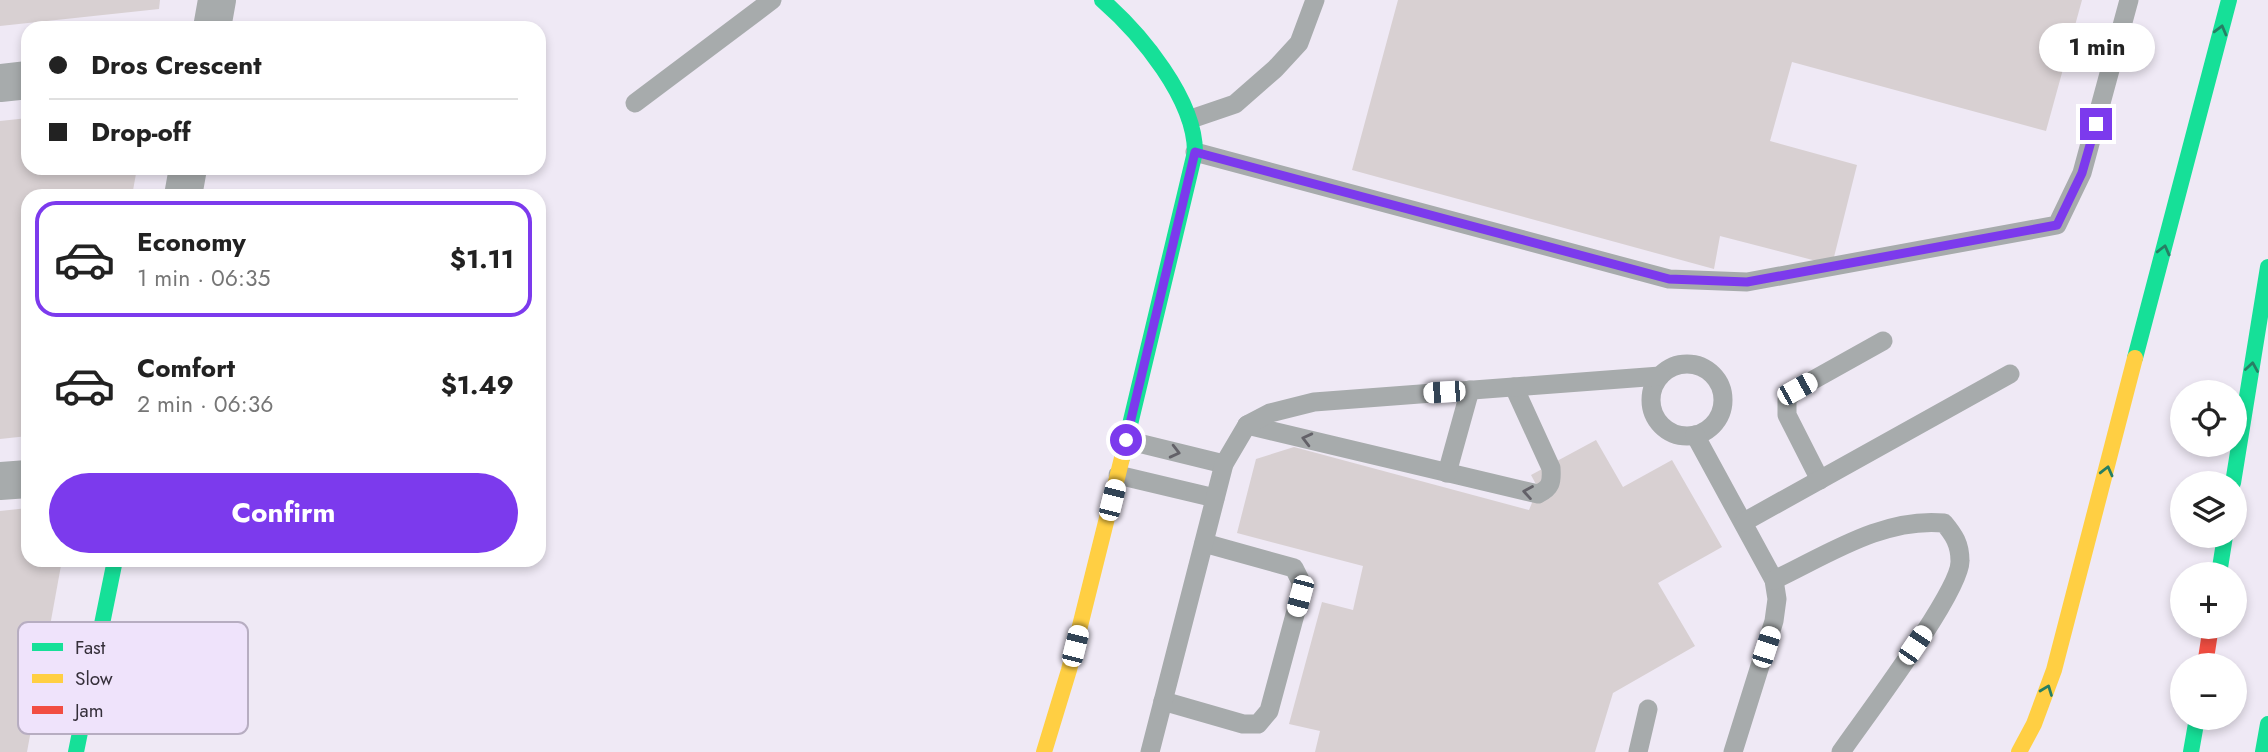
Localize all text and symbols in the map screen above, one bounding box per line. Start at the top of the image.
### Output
callout: 1 min [2038,23,2154,72]
one-way arrow [2213,24,2227,36]
text: 1 min [2068,30,2126,64]
text: Dros Crescent [91,46,262,84]
route end [2080,108,2112,140]
text: Drop-off [91,113,191,151]
text: Economy [137,223,246,261]
icon: car [53,228,116,291]
text: $1.11 [450,240,514,278]
one-way arrow [2156,244,2170,256]
text: 1 min · 06:35 [137,261,270,295]
text: Comfort [137,349,235,387]
icon: car [53,354,116,417]
one-way arrow [2244,361,2259,373]
text: $1.49 [441,366,514,404]
car [1774,370,1821,408]
car [1423,380,1466,404]
map controls [2170,380,2247,730]
button: locate [2170,380,2247,457]
text: 2 min · 06:36 [137,387,273,421]
route start [1110,424,1142,456]
one-way arrow [1301,433,1313,447]
one-way arrow [1169,444,1181,458]
one-way arrow [2099,465,2113,477]
button: layers [2170,471,2247,548]
button: Confirm [49,473,518,553]
car [1097,477,1128,523]
one-way arrow [1522,485,1534,500]
button: + [2170,562,2247,639]
car [1285,573,1316,619]
legend [18,622,248,734]
car [1895,622,1936,668]
car [1060,623,1091,669]
car [1750,624,1783,670]
text: Fast [75,634,106,661]
button: − [2170,653,2247,730]
text: Slow [75,665,113,692]
one-way arrow [2039,684,2053,696]
text: Jam [72,697,104,724]

